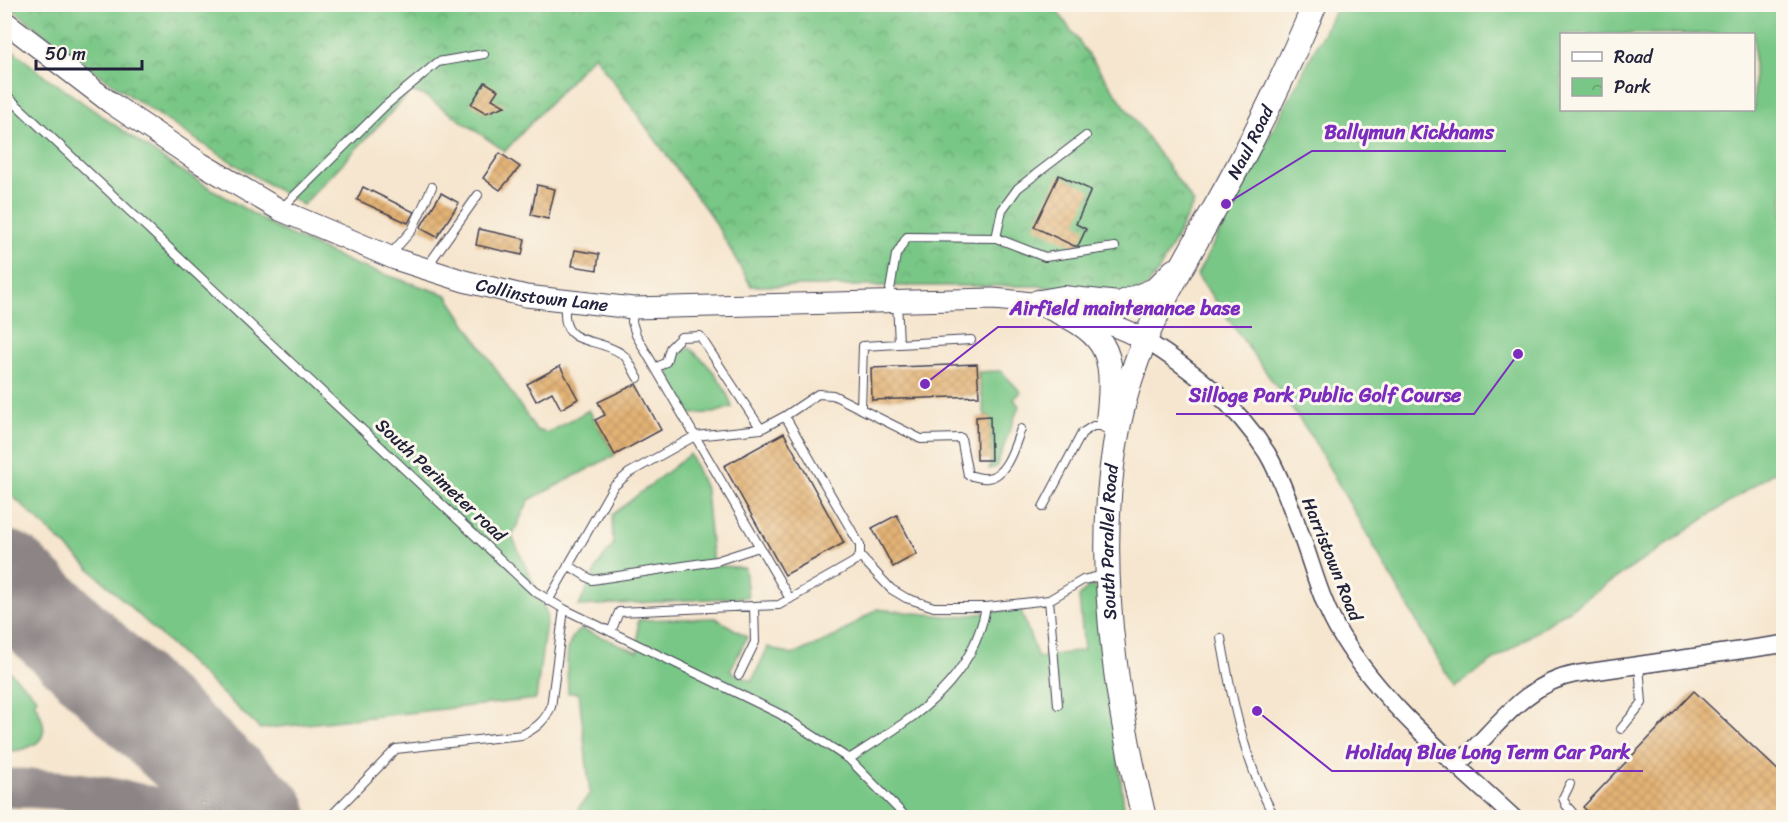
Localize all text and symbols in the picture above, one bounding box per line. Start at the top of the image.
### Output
scale bar [36,33,142,71]
legend [1560,33,1755,111]
text: 50 m [45,38,86,70]
text: Road [1614,41,1654,73]
text: Park [1614,71,1651,103]
street label: Naul Road [1218,99,1283,185]
callout: Ballymun Kickhams [1312,113,1506,151]
text: Ballymun Kickhams [1324,115,1495,150]
street label: Collinstown Lane [473,268,610,321]
callout: Airfield maintenance base [998,289,1252,327]
text: Airfield maintenance base [1009,291,1241,326]
callout: Silloge Park Public Golf Course [1176,376,1474,414]
text: Silloge Park Public Golf Course [1188,378,1462,413]
street label: South Perimeter road [368,410,515,551]
street label: South Parallel Road [1091,461,1128,621]
street label: Harristown Road [1293,492,1372,627]
callout: Holiday Blue Long Term Car Park [1332,733,1643,771]
text: Holiday Blue Long Term Car Park [1345,735,1631,770]

